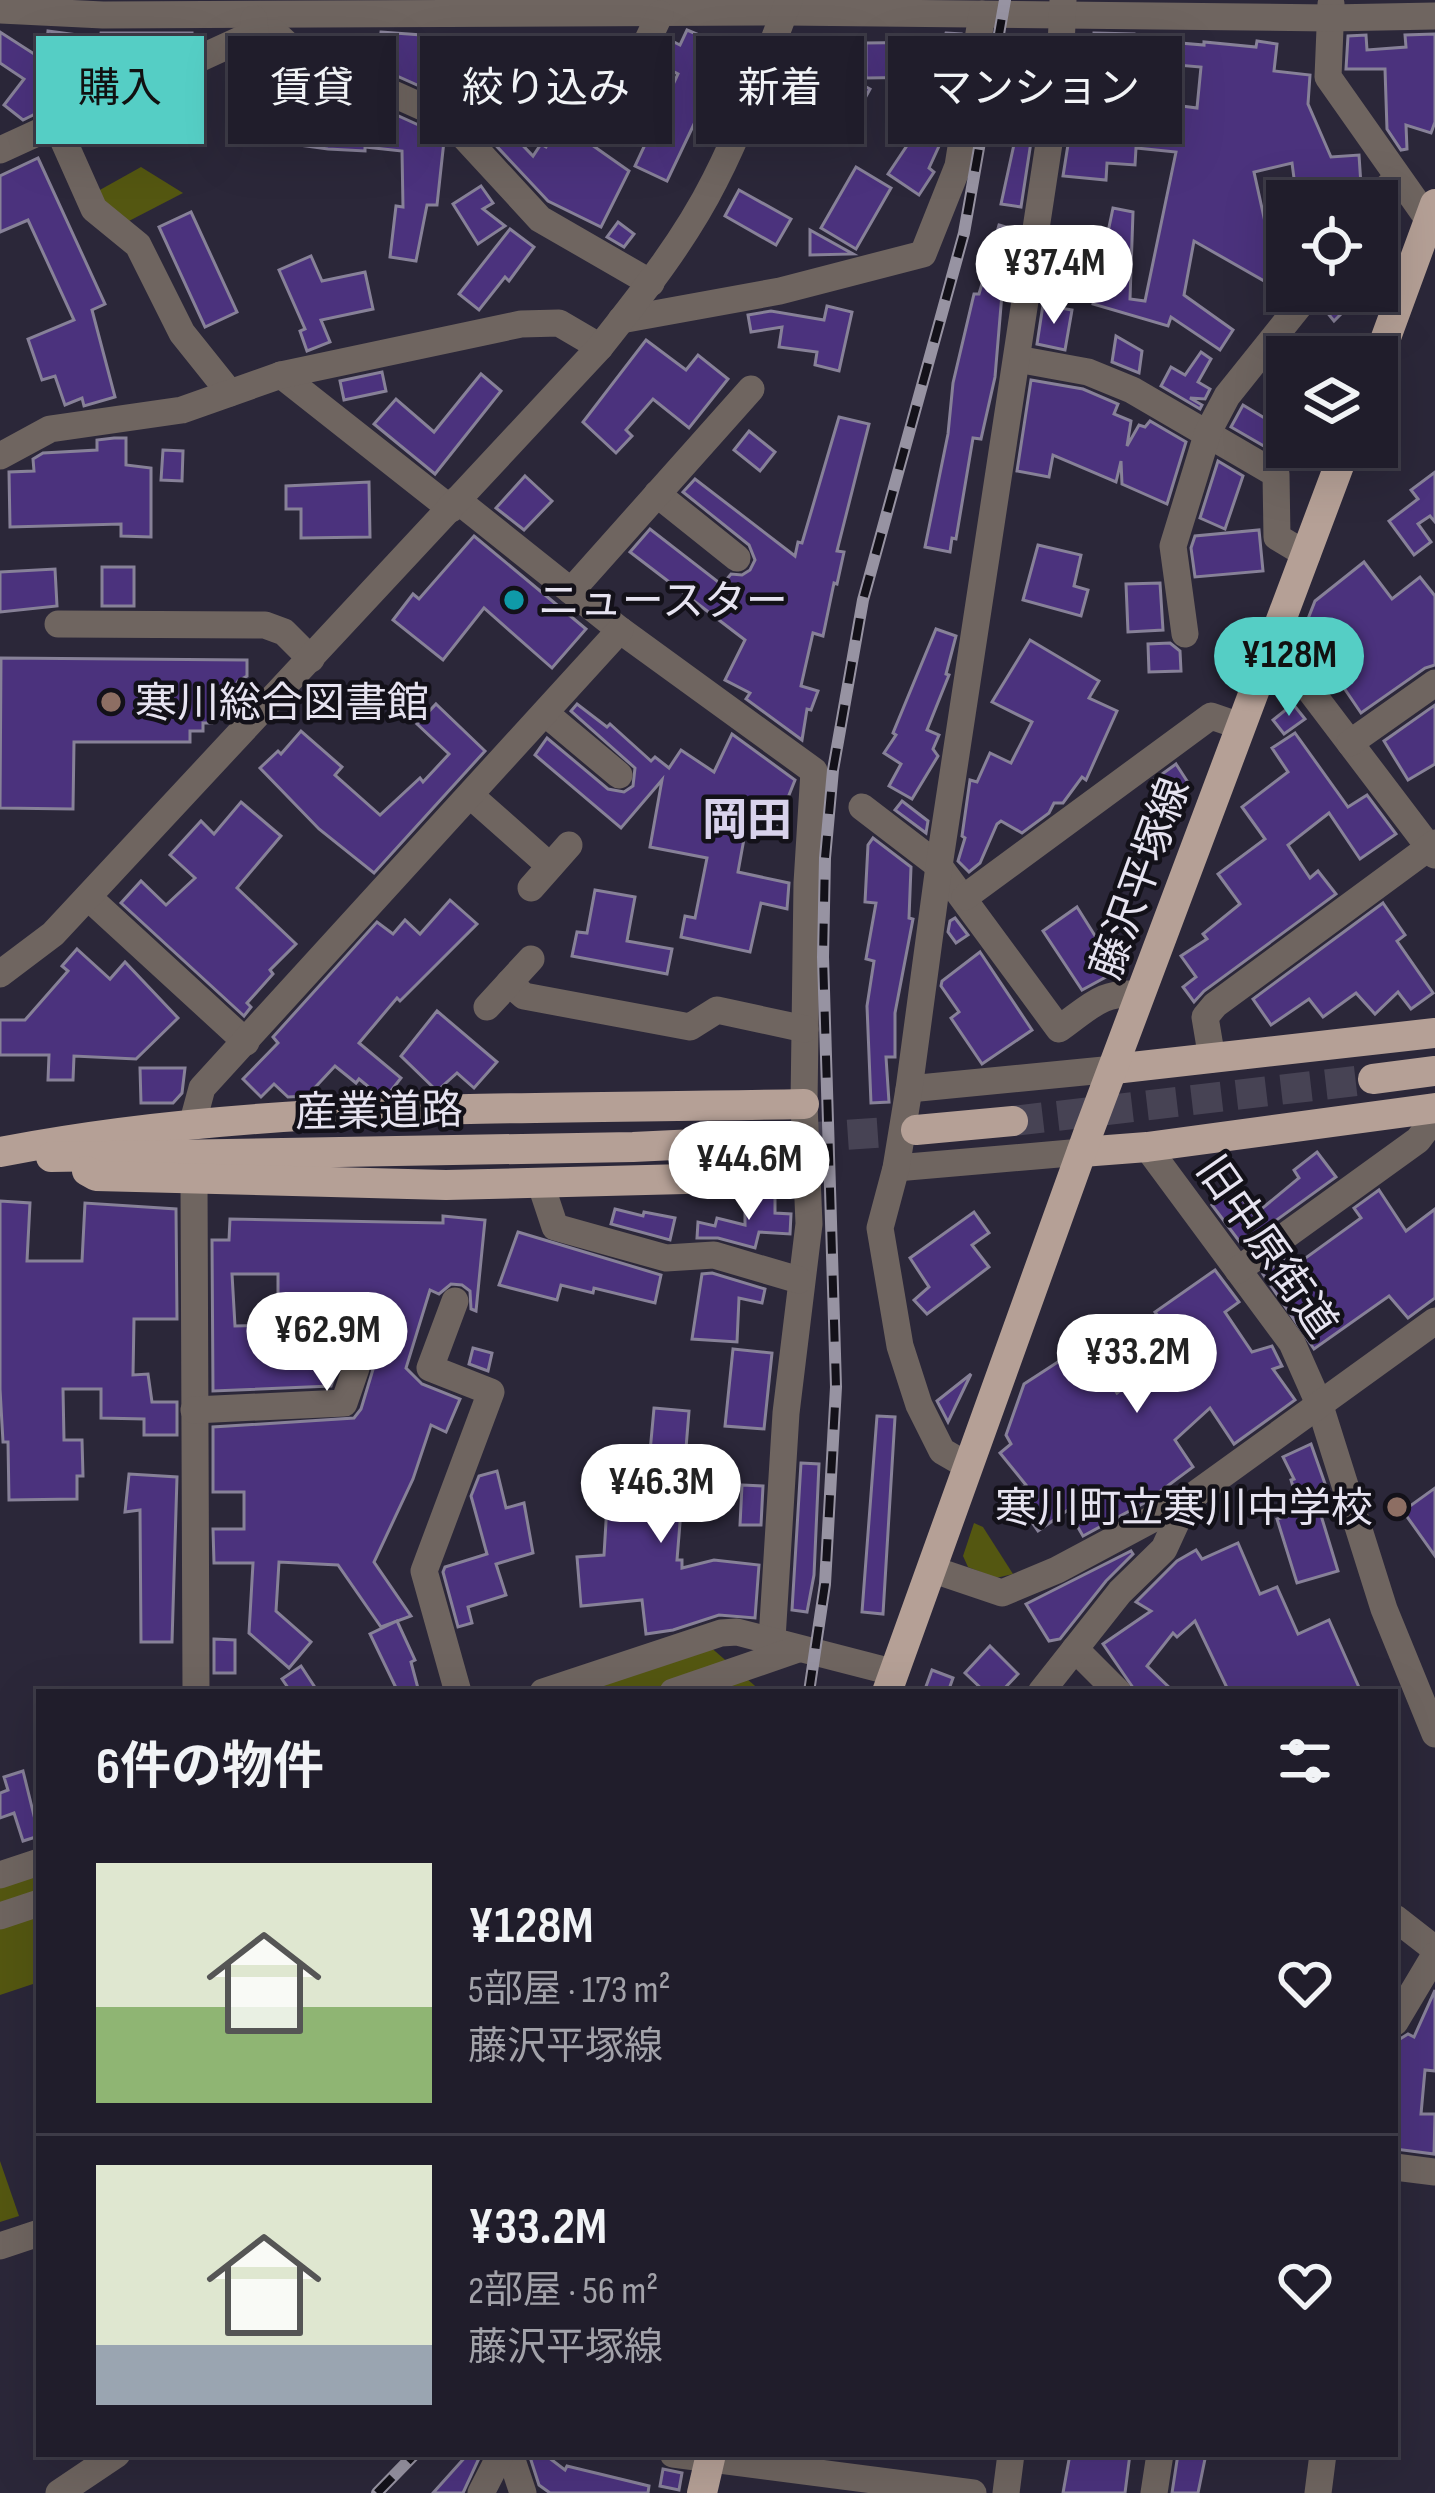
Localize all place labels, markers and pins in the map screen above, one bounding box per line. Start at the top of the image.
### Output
pin: ¥37.4M [956,225,1152,327]
place label: ニュースター [538,577,788,628]
marker: ニュースター [501,587,527,613]
pin: ¥128M [1205,617,1373,719]
place label: 寒川総合図書館 [135,679,429,730]
marker: 寒川総合図書館 [98,689,124,715]
pin: ¥44.6M [651,1121,847,1223]
pin: ¥62.9M [229,1292,425,1394]
pin: ¥33.2M [1039,1314,1235,1416]
pin: ¥46.3M [563,1444,759,1546]
place label: 寒川町立寒川中学校 [995,1484,1373,1535]
marker: 寒川町立寒川中学校 [1384,1494,1410,1520]

